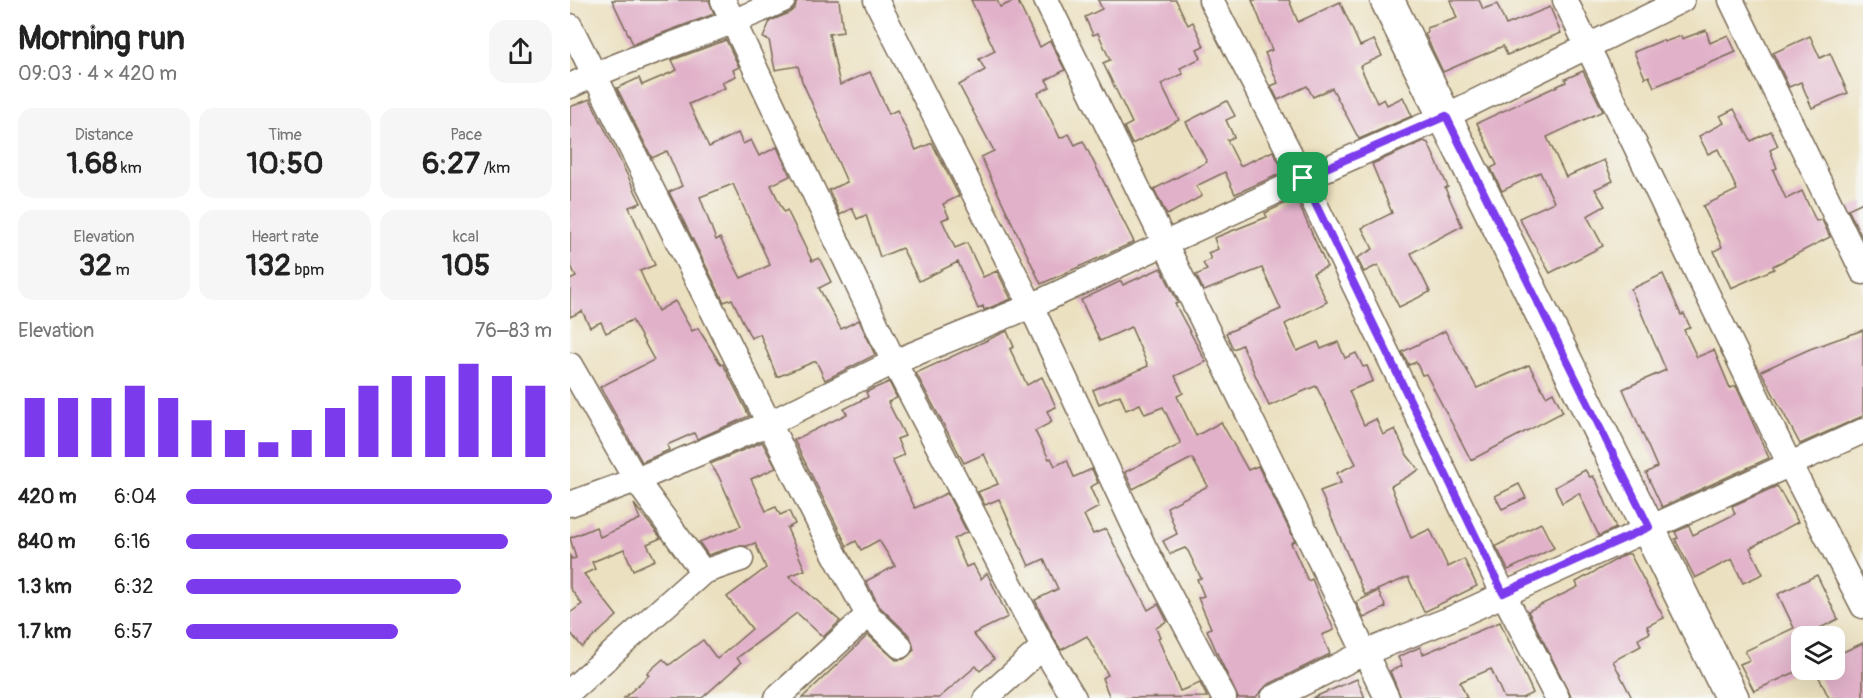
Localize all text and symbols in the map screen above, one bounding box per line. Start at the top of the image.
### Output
text: Morning run [18,18,185,59]
button: share [489,20,552,83]
text: 09:03 · 4 × 420 m [18,61,177,86]
text: Distance [75,125,133,145]
text: Time [268,125,302,145]
text: Pace [450,125,482,145]
text: 1.68 [66,145,117,182]
text: 10:50 [247,145,323,182]
text: 6:27 [422,145,480,182]
pin [1277,152,1328,203]
text: km [117,158,142,178]
text: /km [480,158,510,178]
icon: arrive [1286,161,1319,194]
text: Elevation [74,227,134,247]
text: Heart rate [251,227,319,247]
text: kcal [453,227,479,247]
text: 32 [78,247,112,284]
text: 132 [246,247,291,284]
text: 105 [442,247,490,284]
text: m [112,260,130,280]
text: bpm [291,260,324,280]
text: Elevation [18,318,94,343]
text: 76–83 m [475,318,552,343]
text: 420 m [18,484,77,509]
text: 6:04 [114,484,156,509]
text: 840 m [18,529,75,554]
text: 6:16 [114,529,150,554]
text: 1.3 km [18,574,72,599]
text: 6:32 [114,574,153,599]
text: 1.7 km [18,619,71,644]
text: 6:57 [114,619,152,644]
map controls [1791,626,1845,680]
button: layers [1791,626,1845,680]

